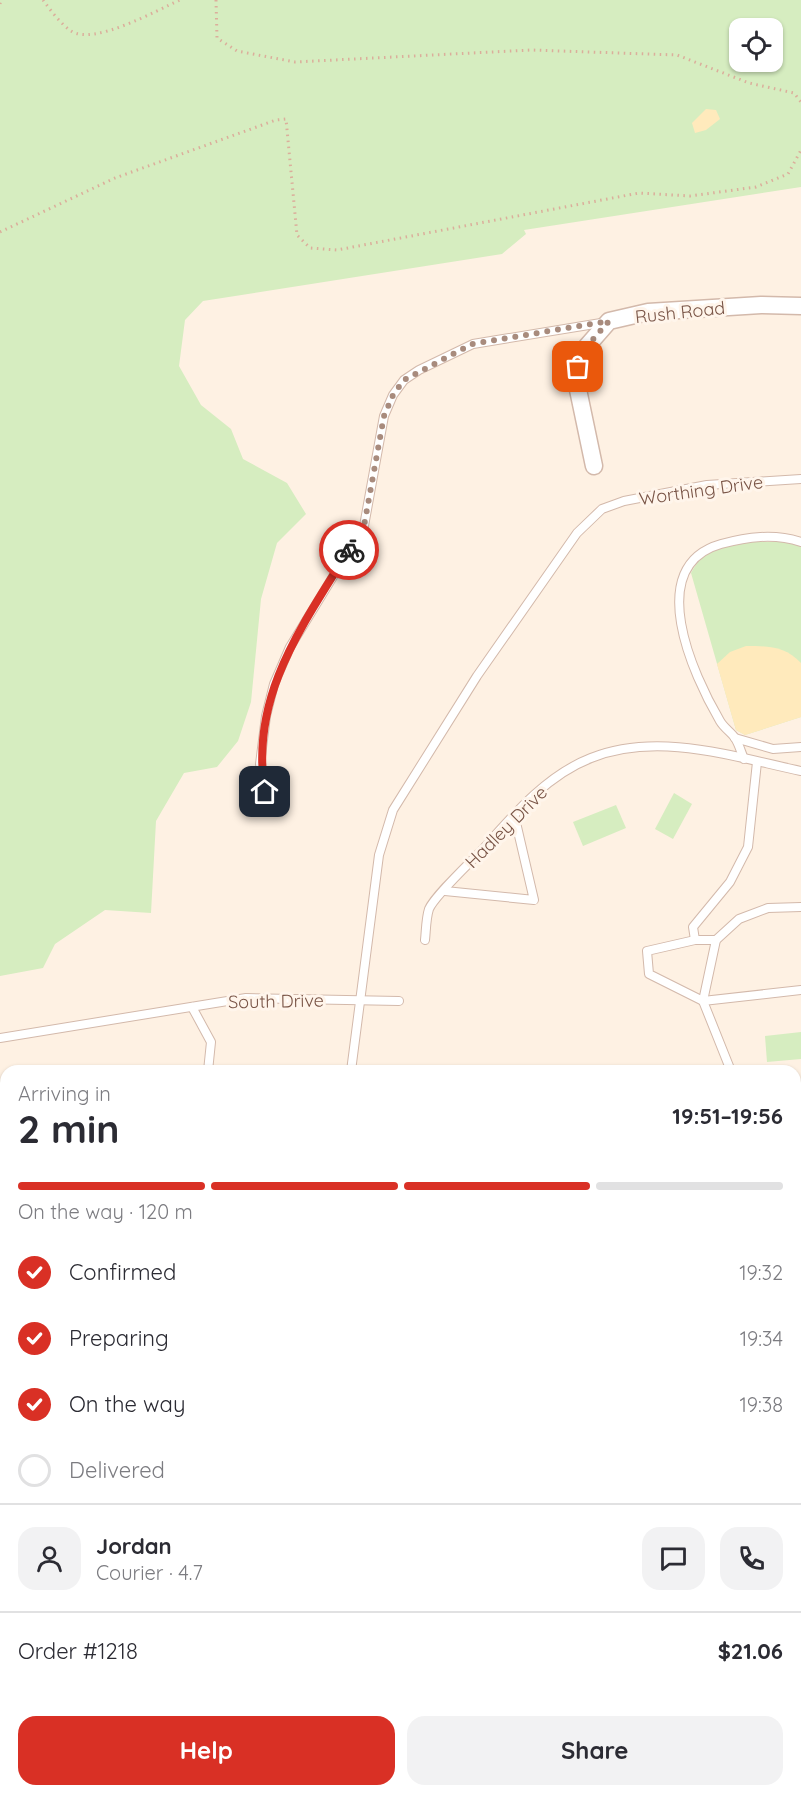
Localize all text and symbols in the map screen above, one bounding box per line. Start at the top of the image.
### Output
map controls [729,18,783,72]
button: locate [729,18,783,72]
street label: Rush Road [634,296,726,328]
pin [552,341,603,392]
icon: bag [561,350,594,383]
street label: Worthing Drive [638,470,764,510]
courier [319,520,379,580]
icon: bike [333,534,366,567]
pin [239,766,290,817]
icon: home [248,775,281,808]
street label: Hadley Drive [460,781,552,873]
street label: South Drive [228,989,324,1013]
text: Arriving in [18,1081,111,1106]
text: 19:51–19:56 [672,1102,783,1130]
text: 2 min [18,1104,120,1153]
text: On the way · 120 m [18,1199,193,1224]
icon: check [18,1256,51,1289]
text: Confirmed [69,1258,176,1286]
text: 19:32 [739,1260,783,1285]
icon: check [18,1322,51,1355]
text: Preparing [69,1324,169,1352]
text: 19:34 [740,1326,783,1351]
icon: check [18,1388,51,1421]
text: On the way [69,1390,185,1418]
text: 19:38 [739,1392,783,1417]
text: Delivered [69,1456,165,1484]
button: person [18,1527,81,1590]
button: chat [642,1527,705,1590]
button: phone [720,1527,783,1590]
text: Jordan [96,1532,172,1560]
text: Courier · 4.7 [96,1560,203,1585]
text: Order #1218 [18,1637,138,1665]
text: $21.06 [718,1637,783,1665]
button: Help [18,1716,395,1785]
button: Share [407,1716,783,1785]

